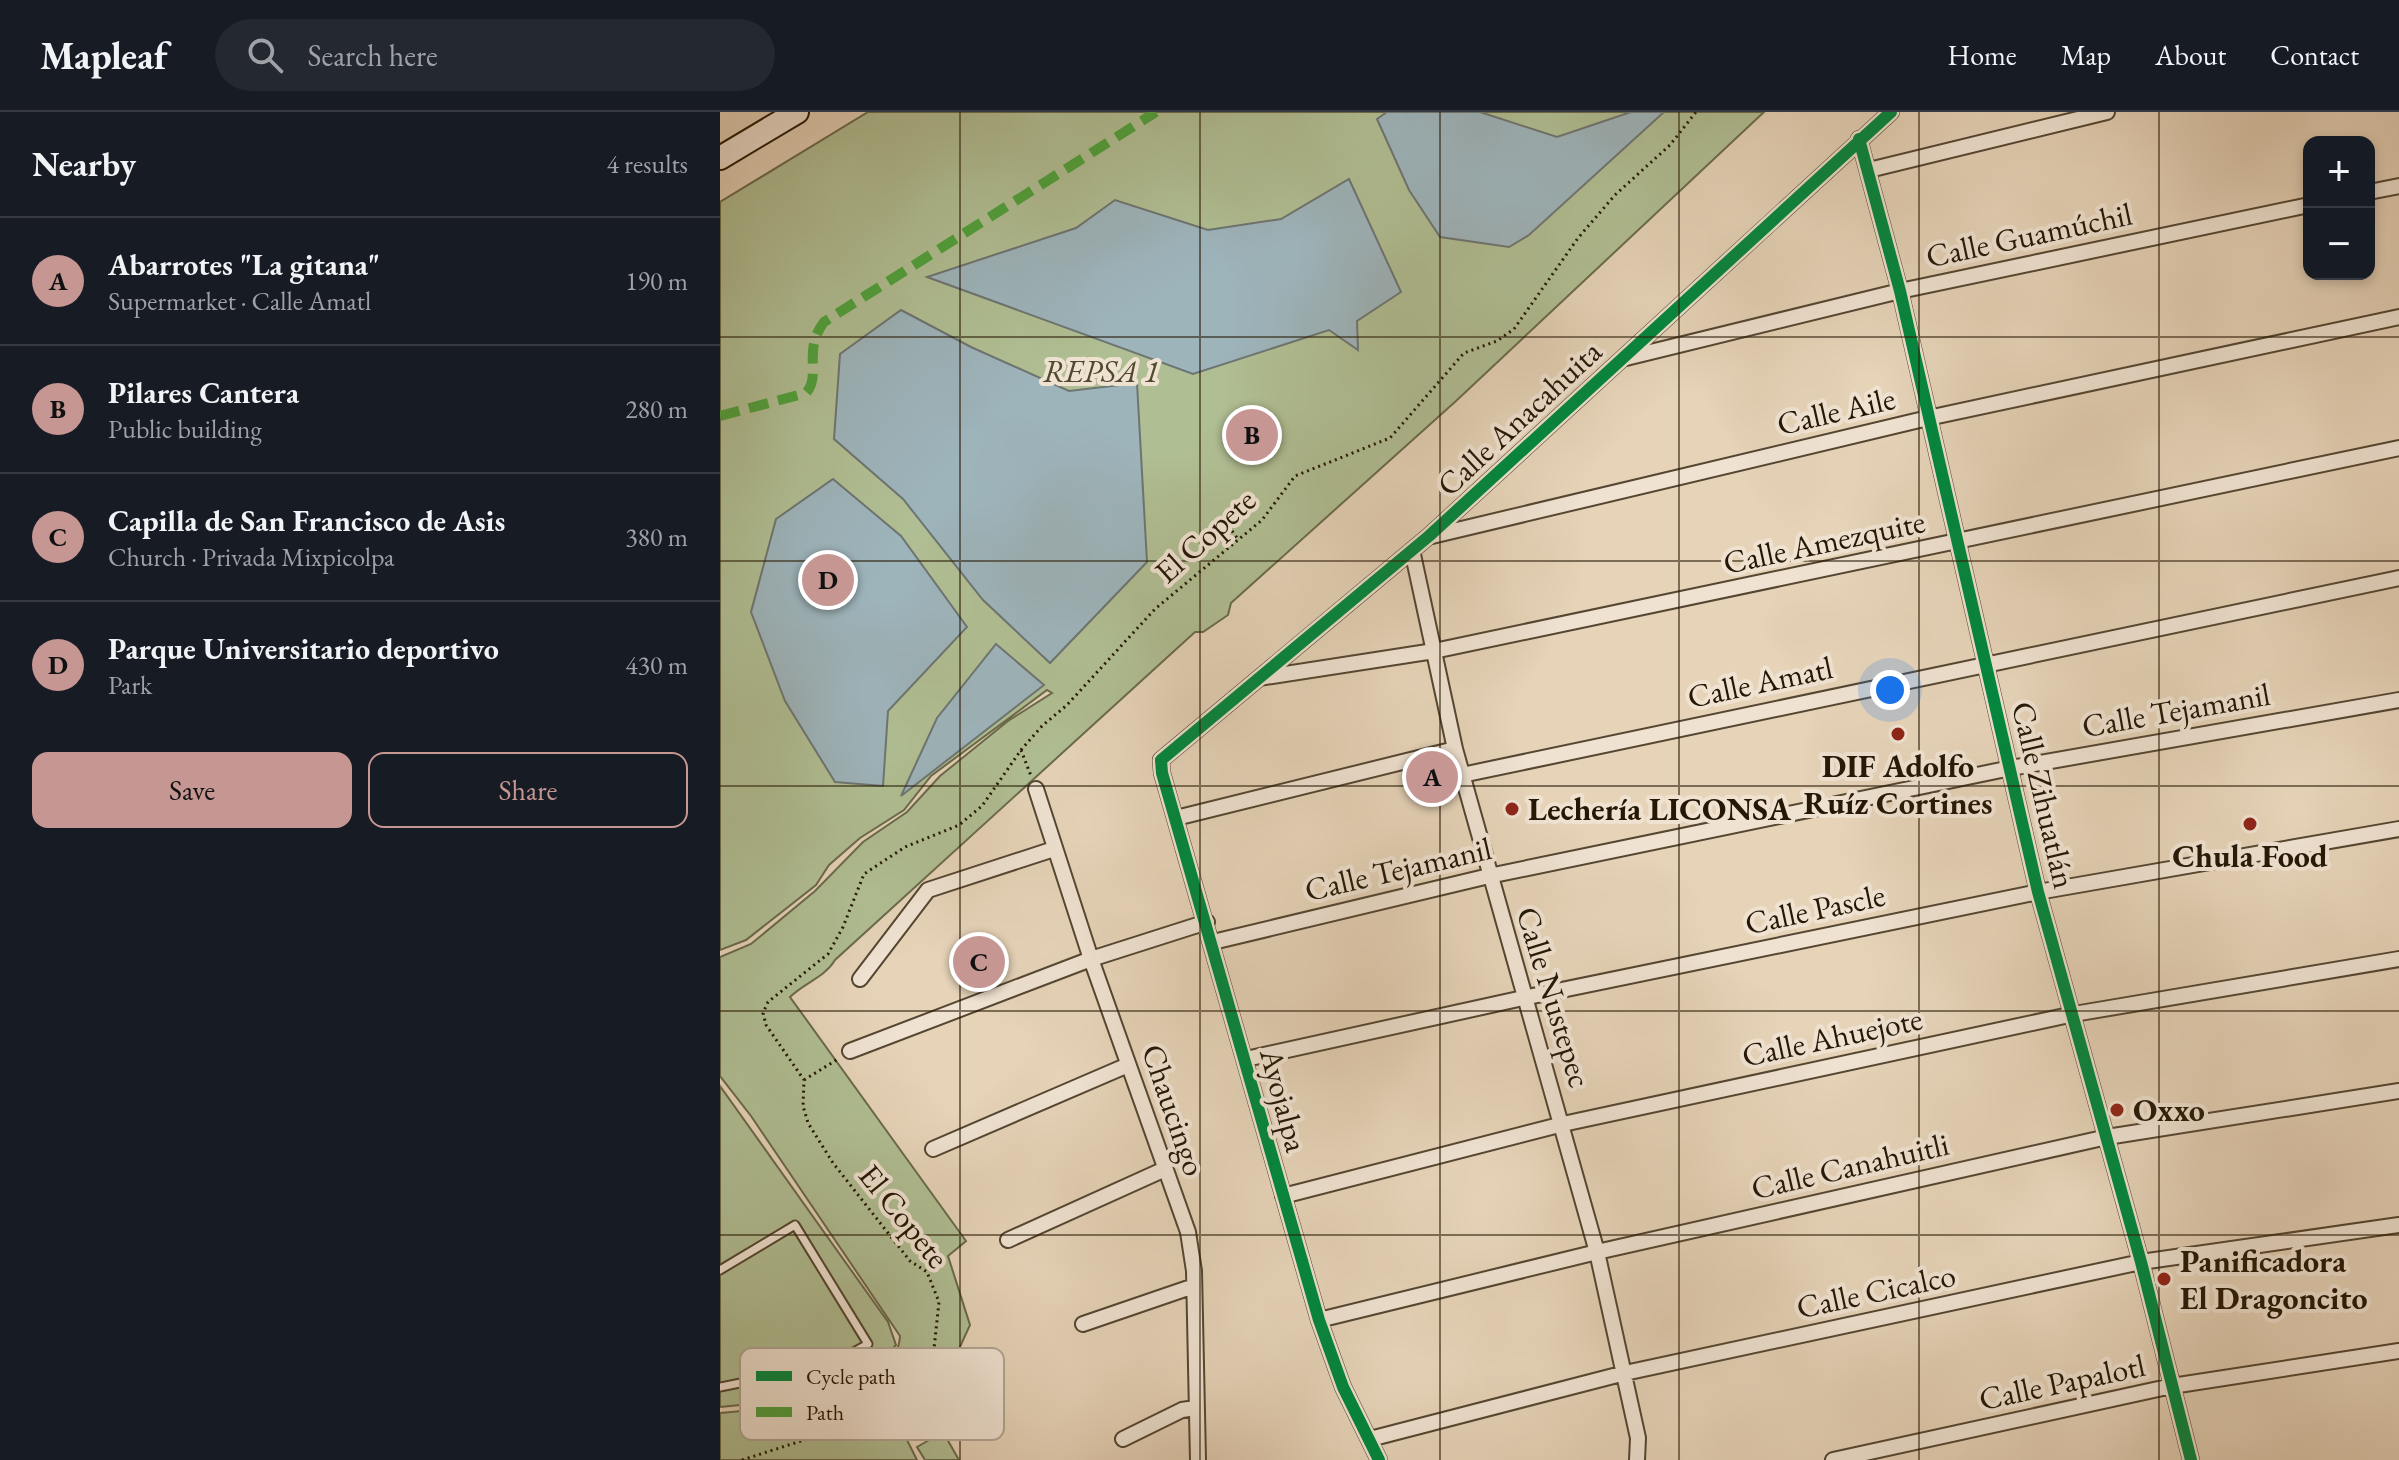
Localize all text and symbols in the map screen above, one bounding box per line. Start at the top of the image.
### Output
search box [215,19,775,91]
text: Mapleaf [40,31,167,80]
icon: search [243,33,287,77]
text: Search here [307,36,438,75]
text: Home [1947,37,2017,73]
text: Map [2061,37,2111,73]
text: About [2155,37,2226,73]
text: Contact [2270,37,2359,73]
map controls [2303,136,2375,280]
button: + [2303,136,2375,208]
text: Nearby [32,142,136,186]
text: 4 results [607,147,688,181]
street label: Calle Guamúchil [1922,193,2136,277]
button: − [2303,208,2375,280]
text: Abarrotes "La gitana" [108,245,380,284]
text: A [49,264,67,298]
text: 190 m [625,264,688,298]
text: Supermarket · Calle Amatl [108,284,371,318]
street label: Calle Anacahuita [1428,331,1611,505]
park label: REPSA 1 [1043,350,1159,392]
text: Pilares Cantera [108,373,299,412]
street label: Calle Aile [1773,377,1899,445]
text: B [50,392,66,426]
text: 280 m [625,392,688,426]
pin: B [1226,405,1278,465]
text: Public building [108,412,262,446]
street label: El Copete [1146,479,1264,593]
street label: Calle Amezquite [1719,500,1929,584]
text: Capilla de San Francisco de Asis [108,501,505,540]
text: C [49,520,67,554]
text: 380 m [625,520,688,554]
text: Church · Privada Mixpicolpa [108,540,394,574]
pin: D [802,550,854,610]
text: Parque Universitario deportivo [108,629,499,668]
street label: Calle Amatl [1684,646,1837,718]
text: D [48,648,68,682]
text: 430 m [625,648,688,682]
text: Park [108,668,152,702]
your location [1870,670,1910,710]
street label: Calle Tejamanil [2079,673,2274,747]
street label: Calle Zihuatlán [2002,698,2086,893]
marker: DIF Adolfo Ruíz Cortines [1889,725,1907,743]
place label: DIF Adolfo Ruíz Cortines [1804,745,1992,824]
pin: A [1406,747,1458,807]
button: Save [32,752,352,828]
button: Share [368,752,688,828]
place label: Lechería LICONSA [1528,788,1792,830]
marker: Lechería LICONSA [1503,800,1521,818]
marker: Chula Food [2241,815,2259,833]
street label: Calle Tejamanil [1301,827,1496,911]
place label: Chula Food [2172,835,2328,877]
street label: Calle Pascle [1741,874,1889,944]
street label: Calle Nustepec [1507,902,1601,1092]
pin: C [953,932,1005,992]
street label: Calle Ahuejote [1738,997,1926,1077]
street label: Chaucingo [1132,1039,1216,1181]
street label: Ayojalpa [1250,1043,1318,1157]
place label: Oxxo [2133,1089,2205,1131]
marker: Oxxo [2108,1101,2126,1119]
street label: Calle Canahuitli [1747,1123,1953,1209]
street label: El Copete [849,1155,959,1277]
place label: Panificadora El Dragoncito [2180,1240,2368,1319]
street label: Calle Cicalco [1793,1254,1959,1328]
marker: Panificadora El Dragoncito [2155,1270,2173,1288]
street label: Calle Papalotl [1975,1344,2149,1420]
legend [740,1348,1004,1440]
text: Cycle path [806,1362,896,1391]
text: Path [806,1398,844,1427]

